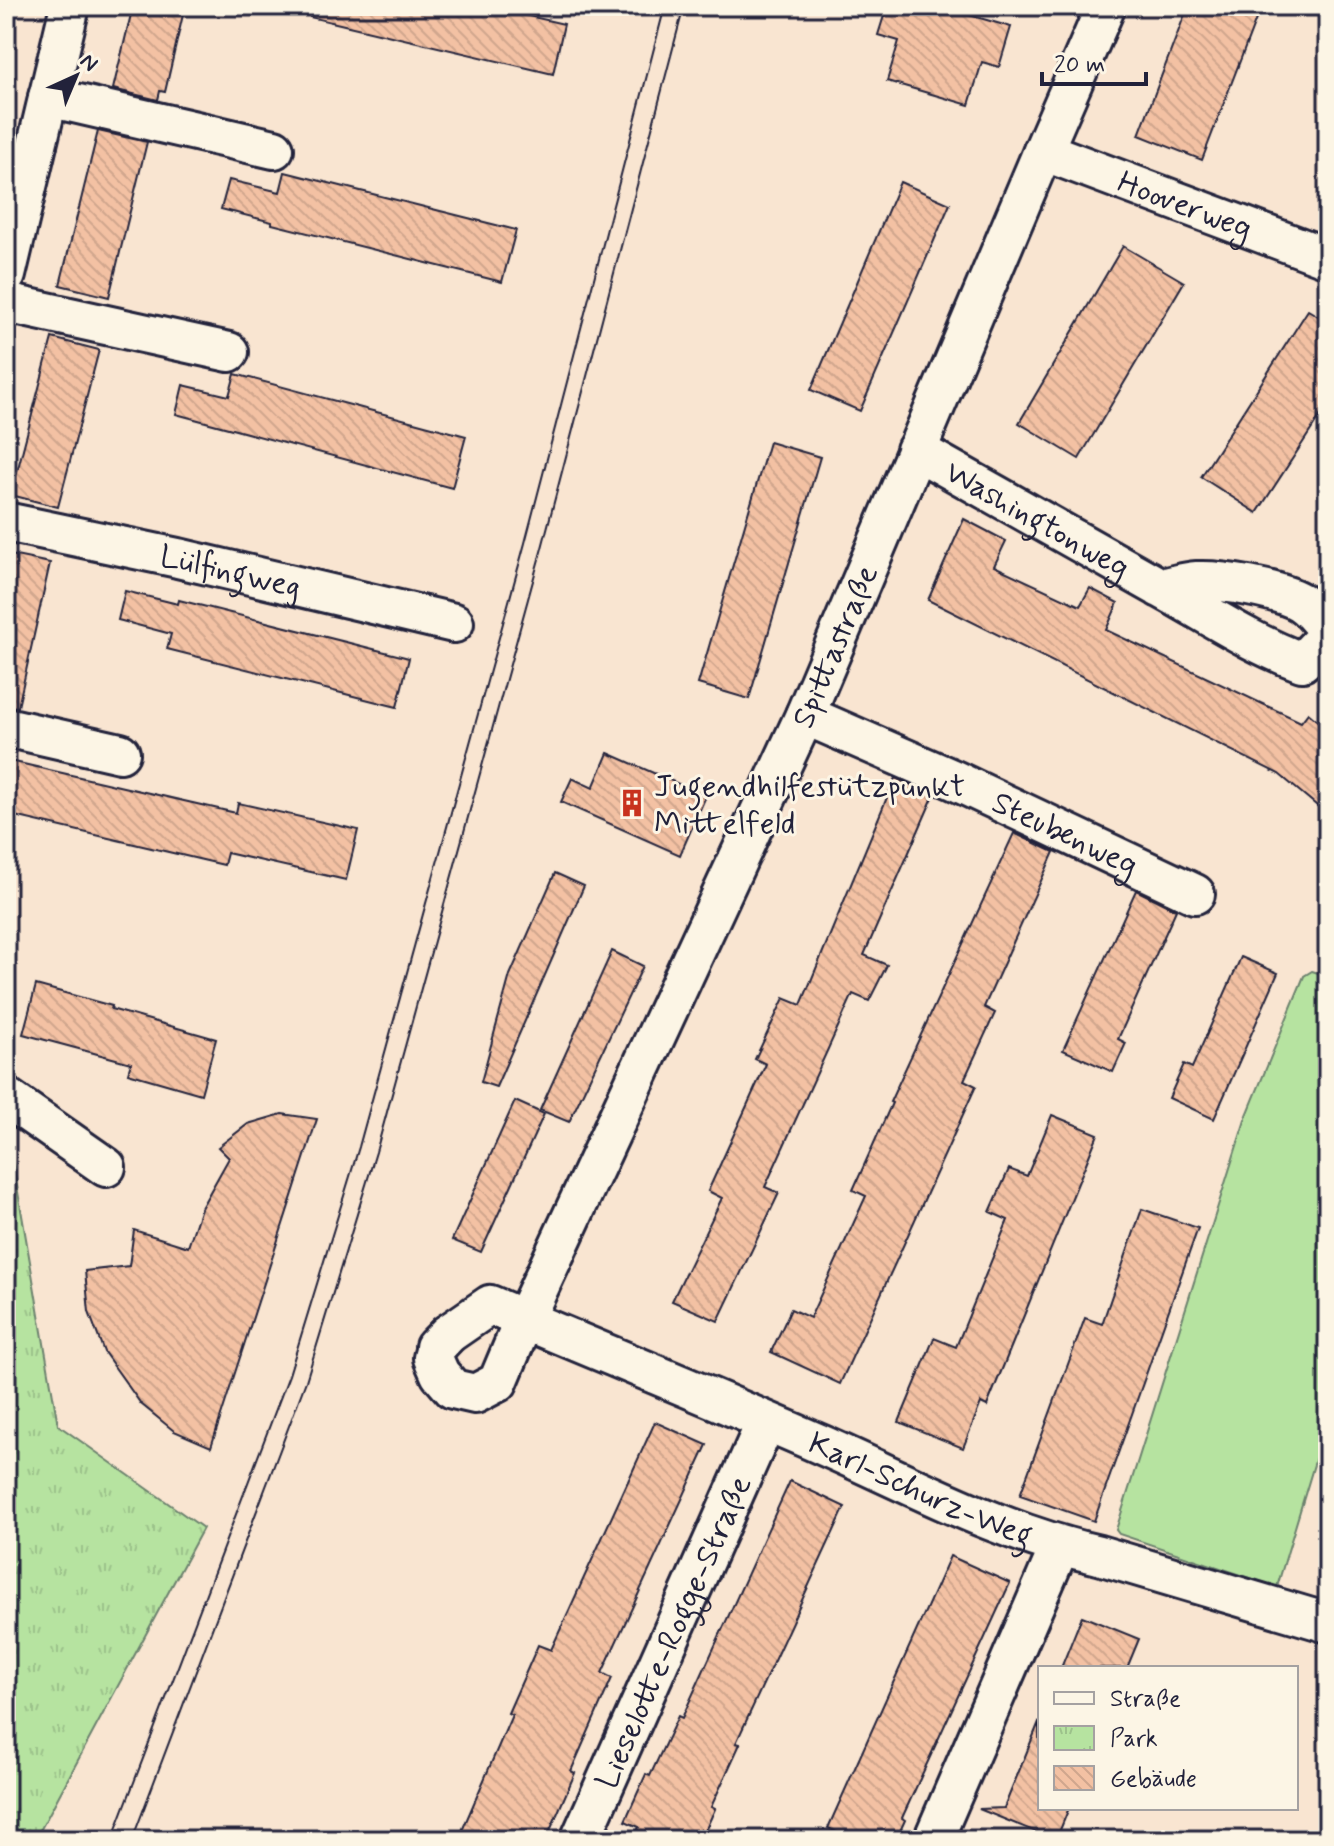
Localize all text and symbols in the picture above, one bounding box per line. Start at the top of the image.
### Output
north arrow [36,36,116,116]
scale bar [1042,36,1146,86]
text: N [74,48,104,78]
text: 20 m [1054,50,1105,81]
street label: Hooverweg [1111,162,1258,253]
street label: Washingtonweg [937,452,1137,591]
street label: Lülfingweg [156,536,305,609]
street label: Spittastraße [783,559,889,735]
place label: Jugendhilfestützpunkt Mittelfeld [654,766,965,845]
street label: Steubenweg [985,782,1145,889]
building icon: Jugendhilfestützpunkt Mittelfeld [617,788,647,818]
street label: Karl-Schurz-Weg [802,1423,1038,1560]
street label: Lieselotte-Rogge-Straße [587,1469,762,1796]
legend [1038,1666,1298,1810]
text: Straße [1110,1684,1181,1715]
text: Park [1110,1724,1158,1755]
text: Gebäude [1110,1764,1197,1795]

